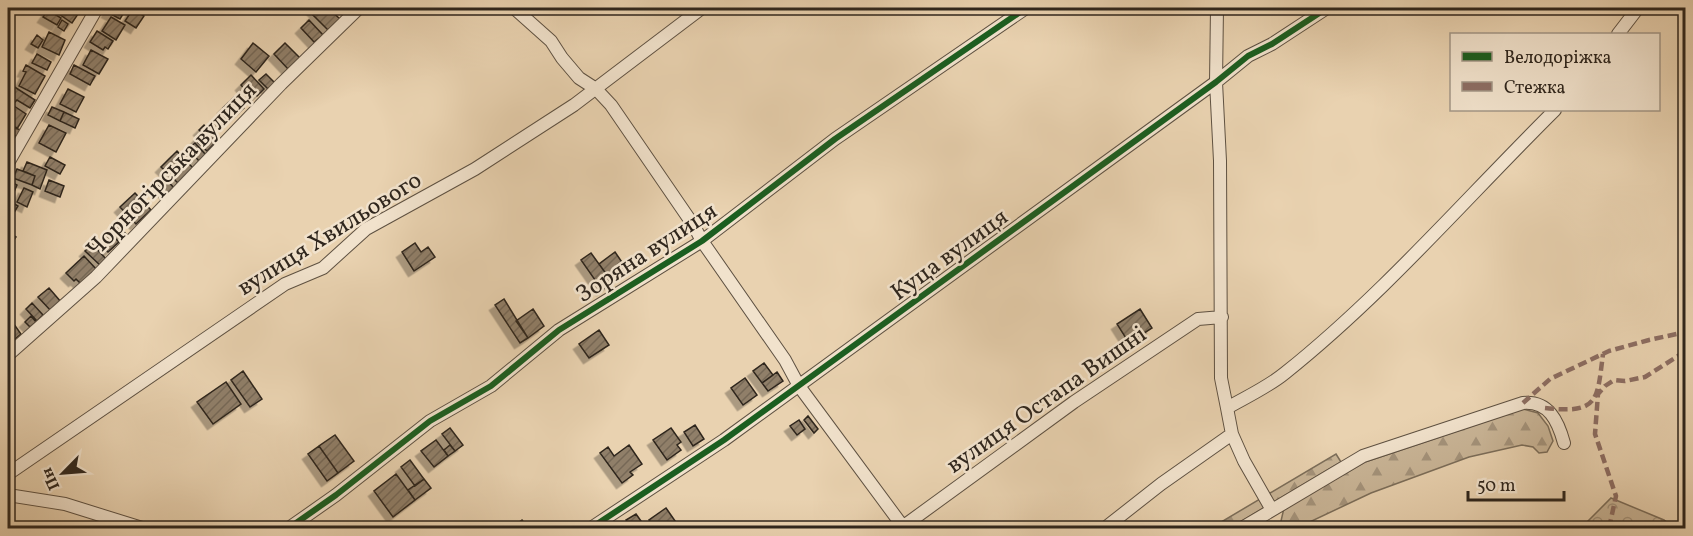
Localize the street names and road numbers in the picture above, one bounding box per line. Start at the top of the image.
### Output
street label: Чорногірська вулиця [79,75,265,266]
street label: вулиця Хвильового [231,164,429,305]
street label: Зоряна вулиця [570,195,724,312]
street label: Куца вулиця [884,201,1016,310]
street label: вулиця Остапа Вишні [940,319,1154,483]

